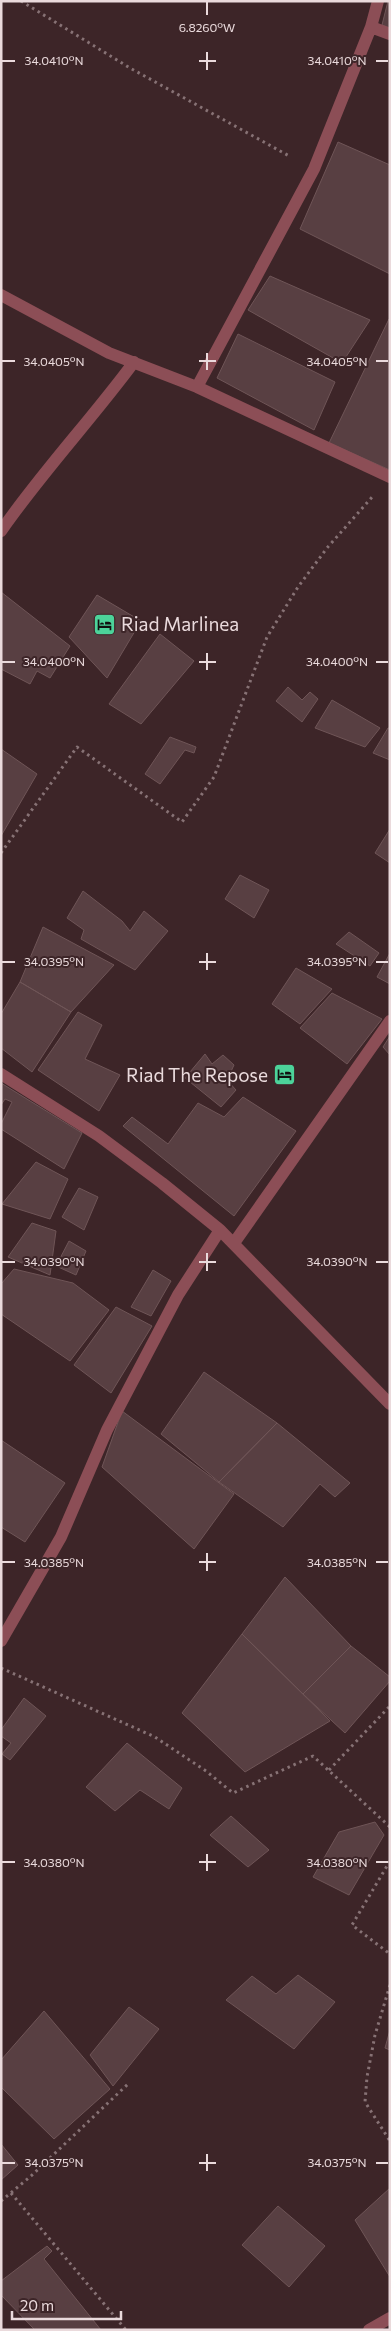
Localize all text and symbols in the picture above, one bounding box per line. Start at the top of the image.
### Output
text: 6.8260°W [179,20,235,34]
text: 34.0410°N [25,53,83,67]
text: 34.0410°N [308,53,366,67]
text: 34.0405°N [23,354,85,368]
text: 34.0405°N [306,354,368,368]
hotel icon: Riad Marlinea [93,612,117,636]
place label: Riad Marlinea [121,612,239,635]
text: 34.0400°N [23,654,85,668]
text: 34.0400°N [306,654,368,668]
text: 34.0395°N [24,954,84,968]
text: 34.0395°N [307,954,367,968]
place label: Riad The Repose [126,1063,268,1086]
hotel icon: Riad The Repose [272,1063,296,1087]
text: 34.0390°N [23,1254,85,1268]
text: 34.0390°N [306,1254,368,1268]
text: 34.0385°N [24,1555,84,1569]
text: 34.0385°N [307,1555,367,1569]
text: 34.0380°N [23,1855,85,1869]
text: 34.0380°N [306,1855,368,1869]
text: 34.0375°N [24,2155,84,2169]
text: 34.0375°N [307,2155,367,2169]
scale bar [12,2288,121,2320]
text: 20 m [20,2296,54,2314]

